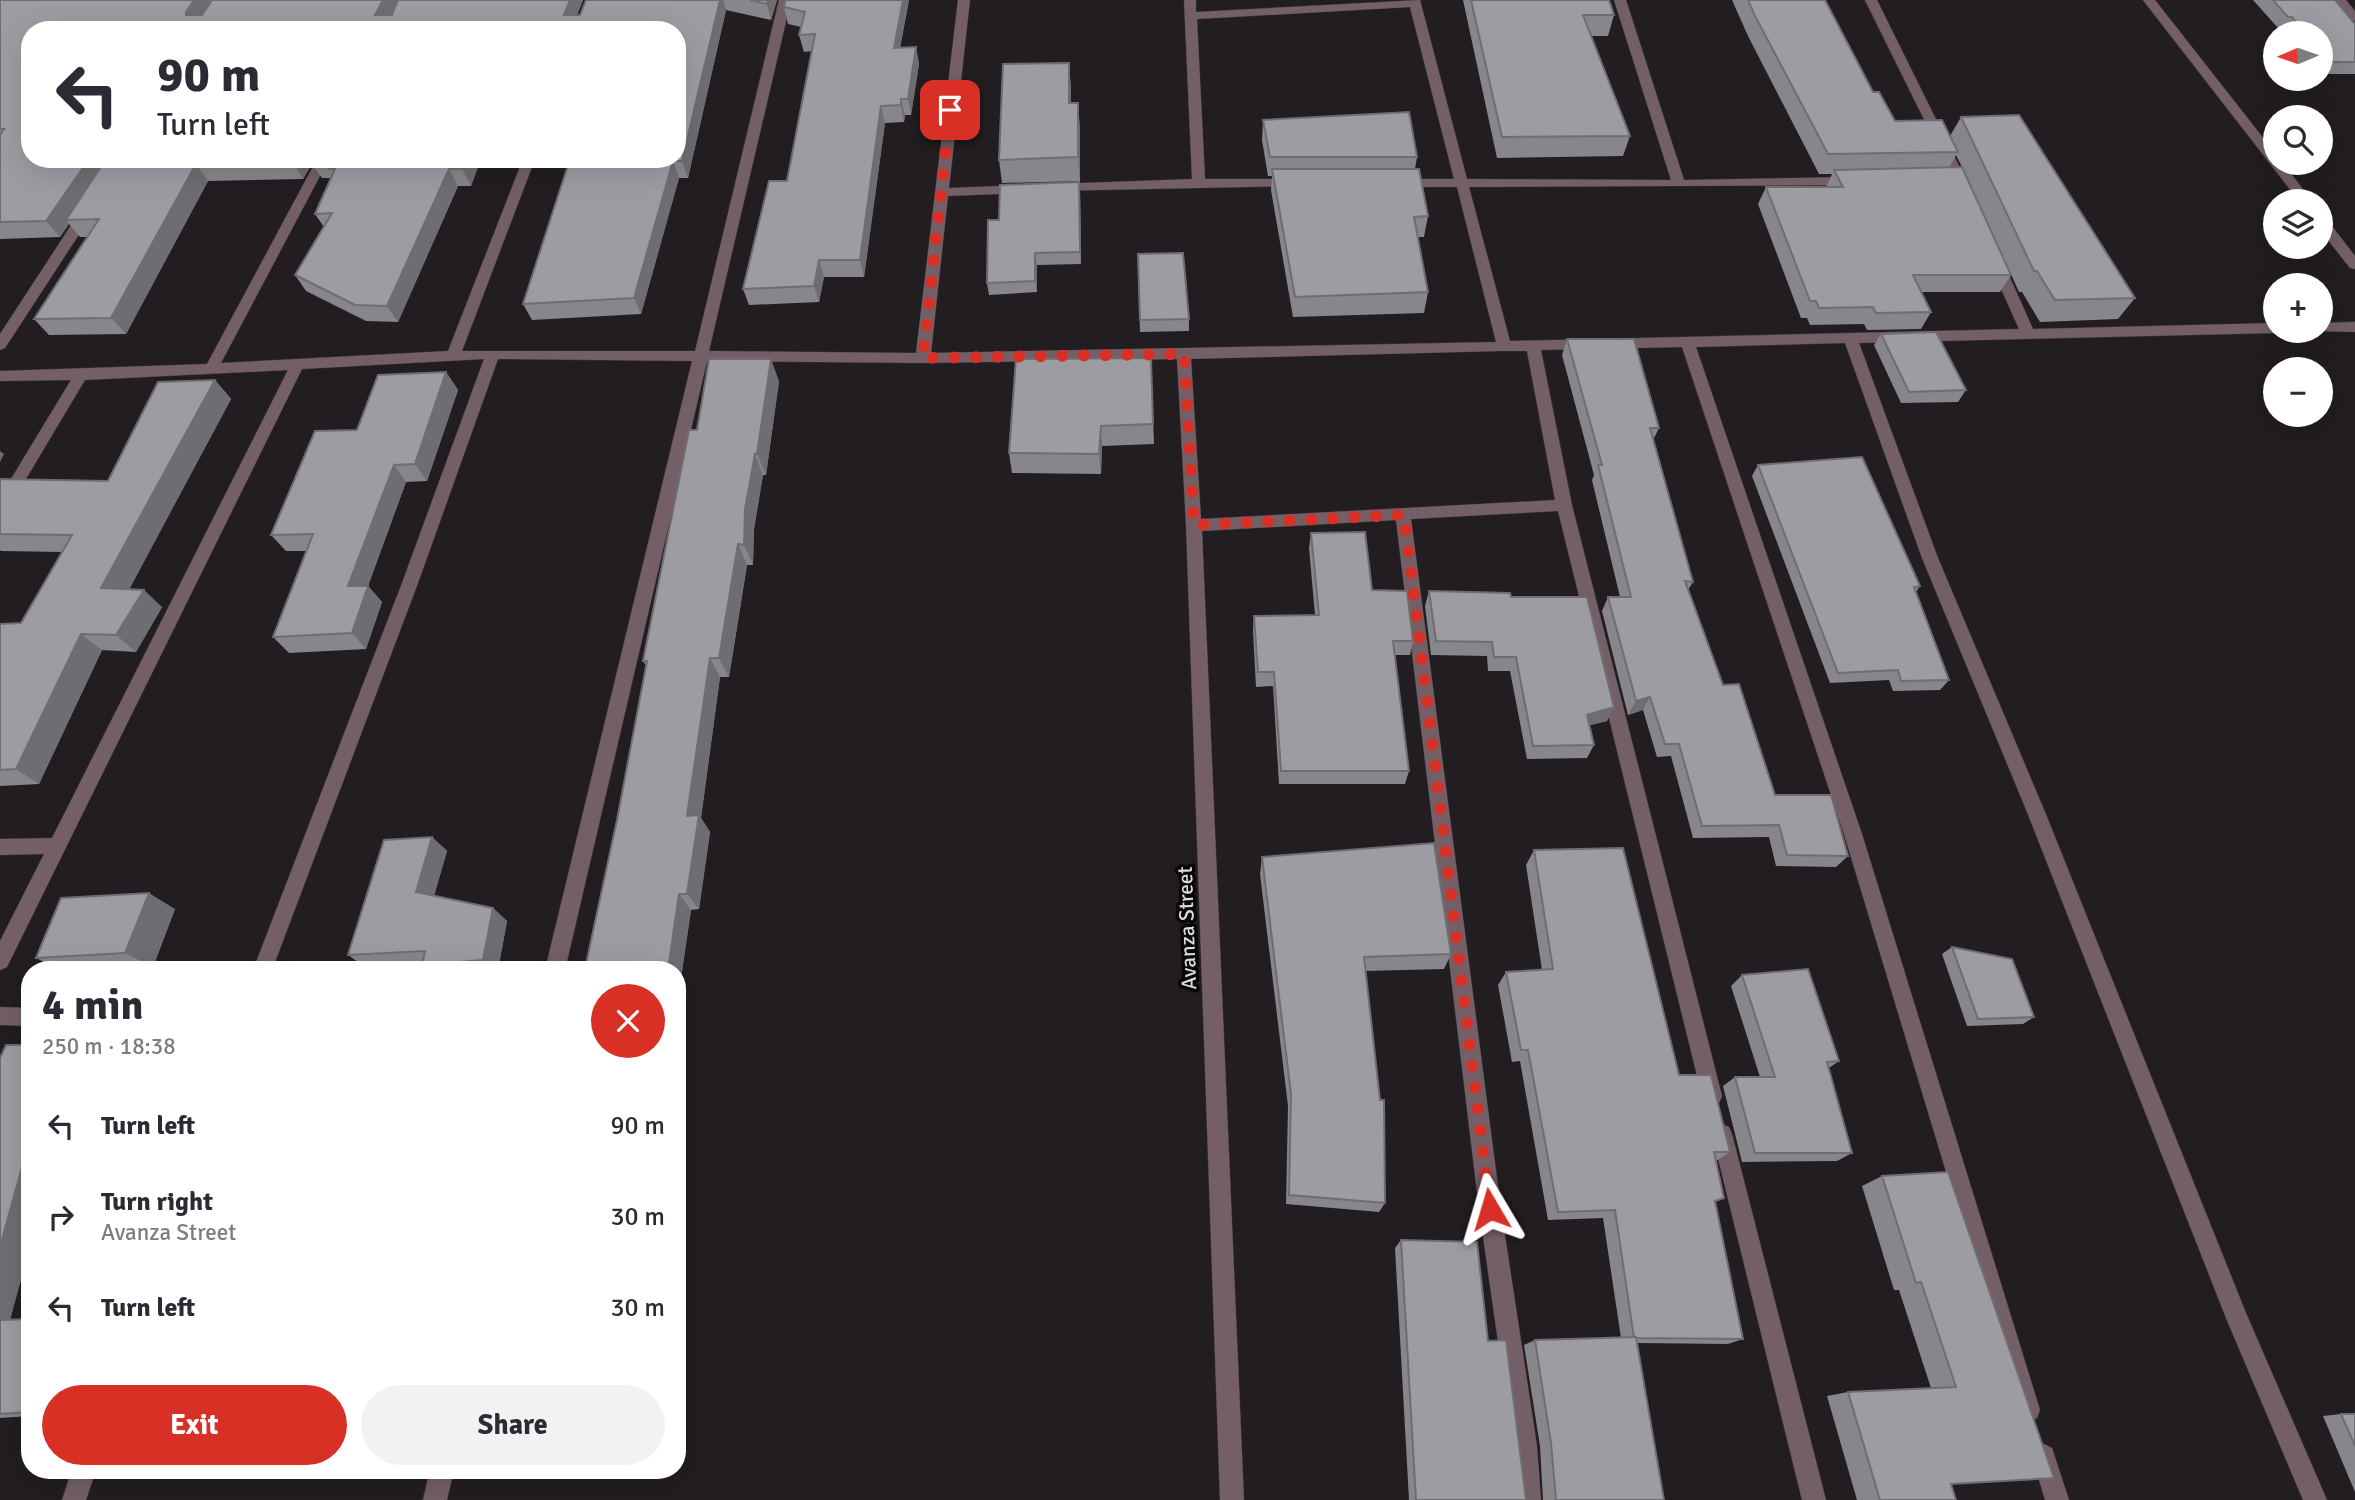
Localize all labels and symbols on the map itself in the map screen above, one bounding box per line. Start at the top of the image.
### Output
north arrow [2263,21,2333,91]
pin [920,80,980,140]
street label: Avanza Street [1172,866,1202,990]
position arrow [1453,1172,1527,1246]

